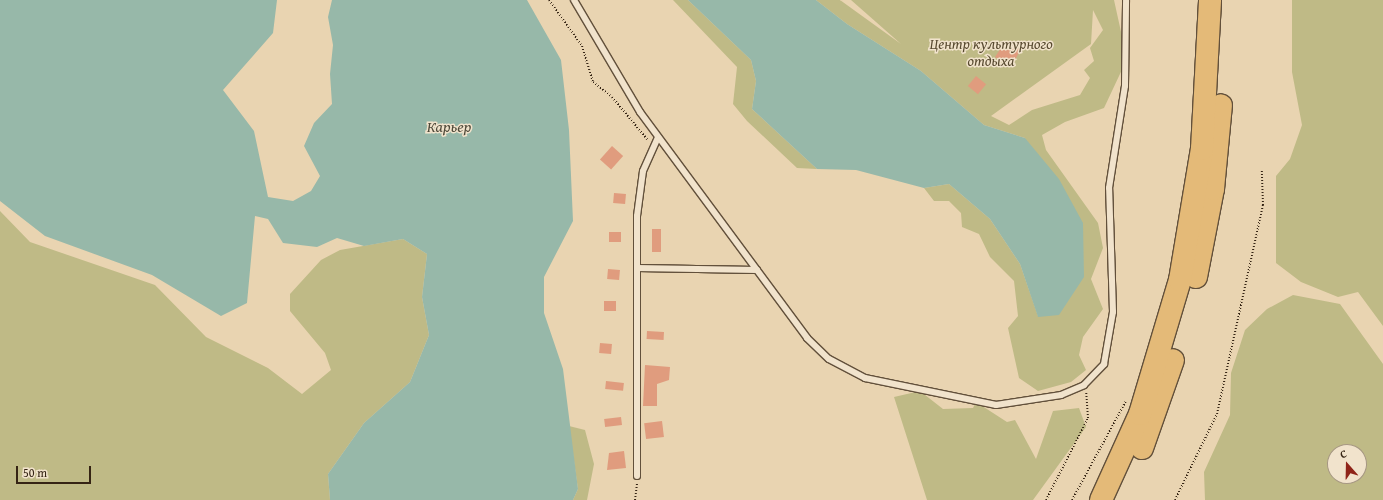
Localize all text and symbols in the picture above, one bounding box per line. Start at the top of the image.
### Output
park label: Центр культурного отдыха [929,34,1053,69]
water label: Карьер [427,116,471,136]
north arrow [1327,444,1367,484]
text: С [1338,445,1349,462]
scale bar [18,458,93,484]
text: 50 m [23,464,47,481]

